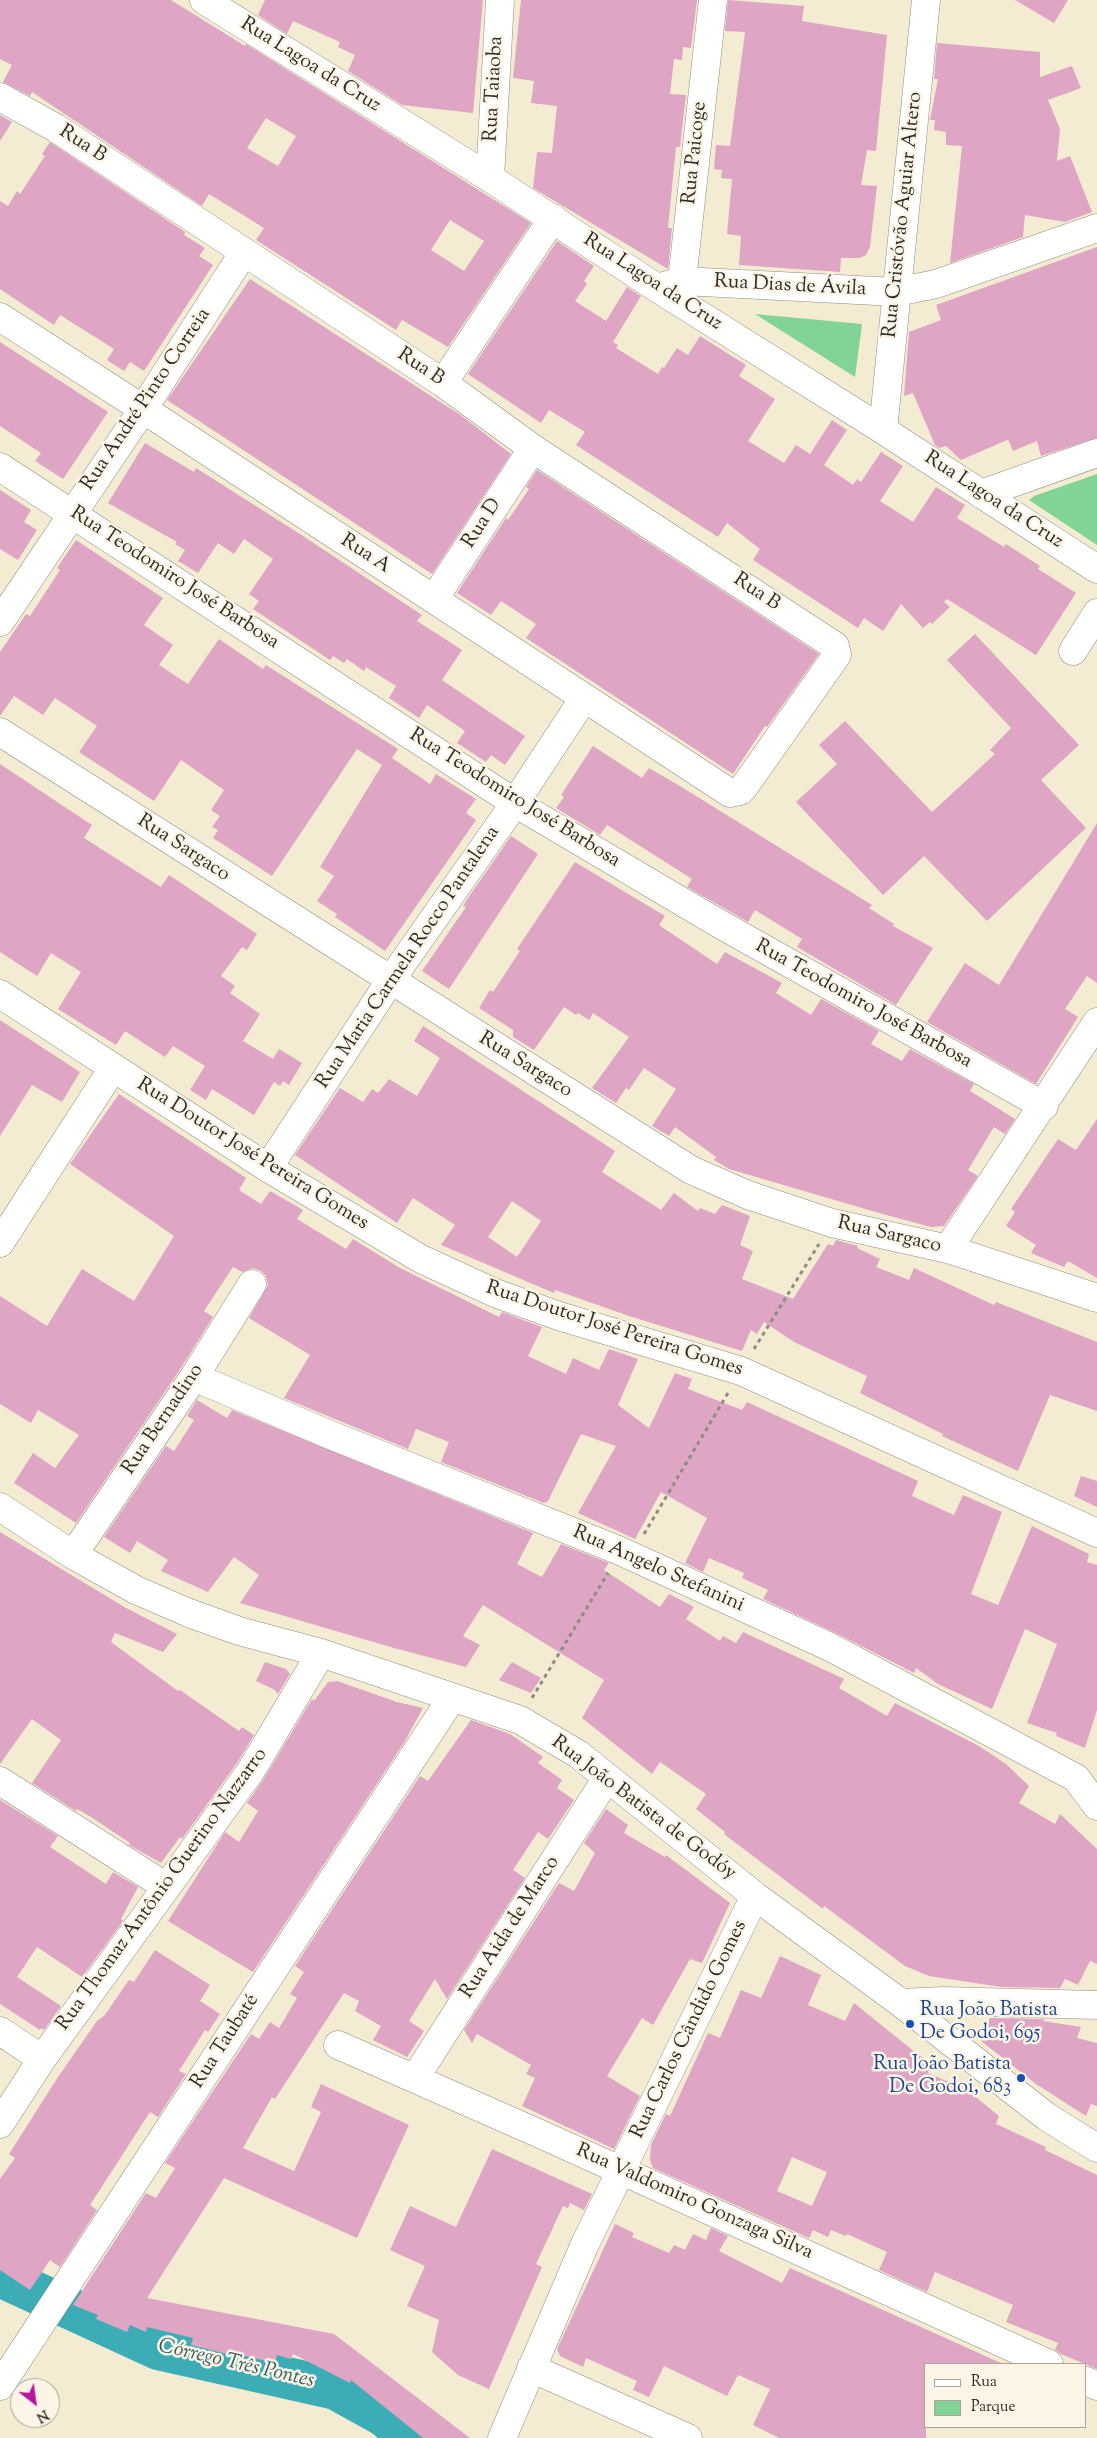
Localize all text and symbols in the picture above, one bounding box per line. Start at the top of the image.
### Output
street label: Rua Lagoa da Cruz [235,13,385,119]
street label: Rua Taiaoba [480,36,510,142]
street label: Rua Cristóvão Aguiar Altero [879,91,929,339]
street label: Rua Paicoge [679,100,713,206]
street label: Rua B [54,121,110,169]
street label: Rua Lagoa da Cruz [578,229,726,337]
street label: Rua Dias de Ávila [713,271,867,303]
street label: Rua André Pinto Correia [77,304,217,496]
street label: Rua B [392,344,448,392]
street label: Rua Lagoa da Cruz [919,447,1067,555]
street label: Rua D [458,495,508,553]
street label: Rua Teodomiro José Barbosa [65,502,283,656]
street label: Rua A [335,530,395,580]
street label: Rua B [728,569,784,617]
street label: Rua Teodomiro José Barbosa [404,724,624,874]
street label: Rua Sargaco [132,810,234,888]
street label: Rua Maria Carmela Rocco Pantalena [312,822,506,1094]
street label: Rua Teodomiro José Barbosa [750,935,976,1075]
street label: Rua Sargaco [474,1028,576,1104]
street label: Rua Doutor José Pereira Gomes [132,1074,372,1236]
street label: Rua Sargaco [835,1212,943,1260]
street label: Rua Doutor José Pereira Gomes [482,1277,746,1383]
street label: Rua Bernadino [118,1360,210,1480]
street label: Rua Angelo Stefanini [568,1521,748,1619]
street label: Rua João Batista de Godóy [546,1732,740,1886]
street label: Rua Thomaz Antônio Guerino Nazzarro [52,1744,274,2036]
street label: Rua Aida de Marco [456,1852,566,2004]
street label: Rua Carlos Cândido Gomes [627,1917,753,2143]
street label: Rua Taubaté [187,1990,265,2094]
place label: Rua João Batista De Godoi, 695 [920,2000,1058,2047]
marker: Rua João Batista De Godoi, 695 [904,2018,916,2030]
place label: Rua João Batista De Godoi, 683 [873,2054,1011,2101]
marker: Rua João Batista De Godoi, 683 [1015,2072,1027,2084]
street label: Rua Valdomiro Gonzaga Silva [572,2140,816,2266]
water label: Córrego Três Pontes [156,2335,316,2395]
legend [924,2363,1087,2428]
text: Rua [971,2372,997,2393]
north arrow [10,2378,60,2428]
text: Parque [971,2397,1015,2418]
text: N [32,2404,52,2427]

